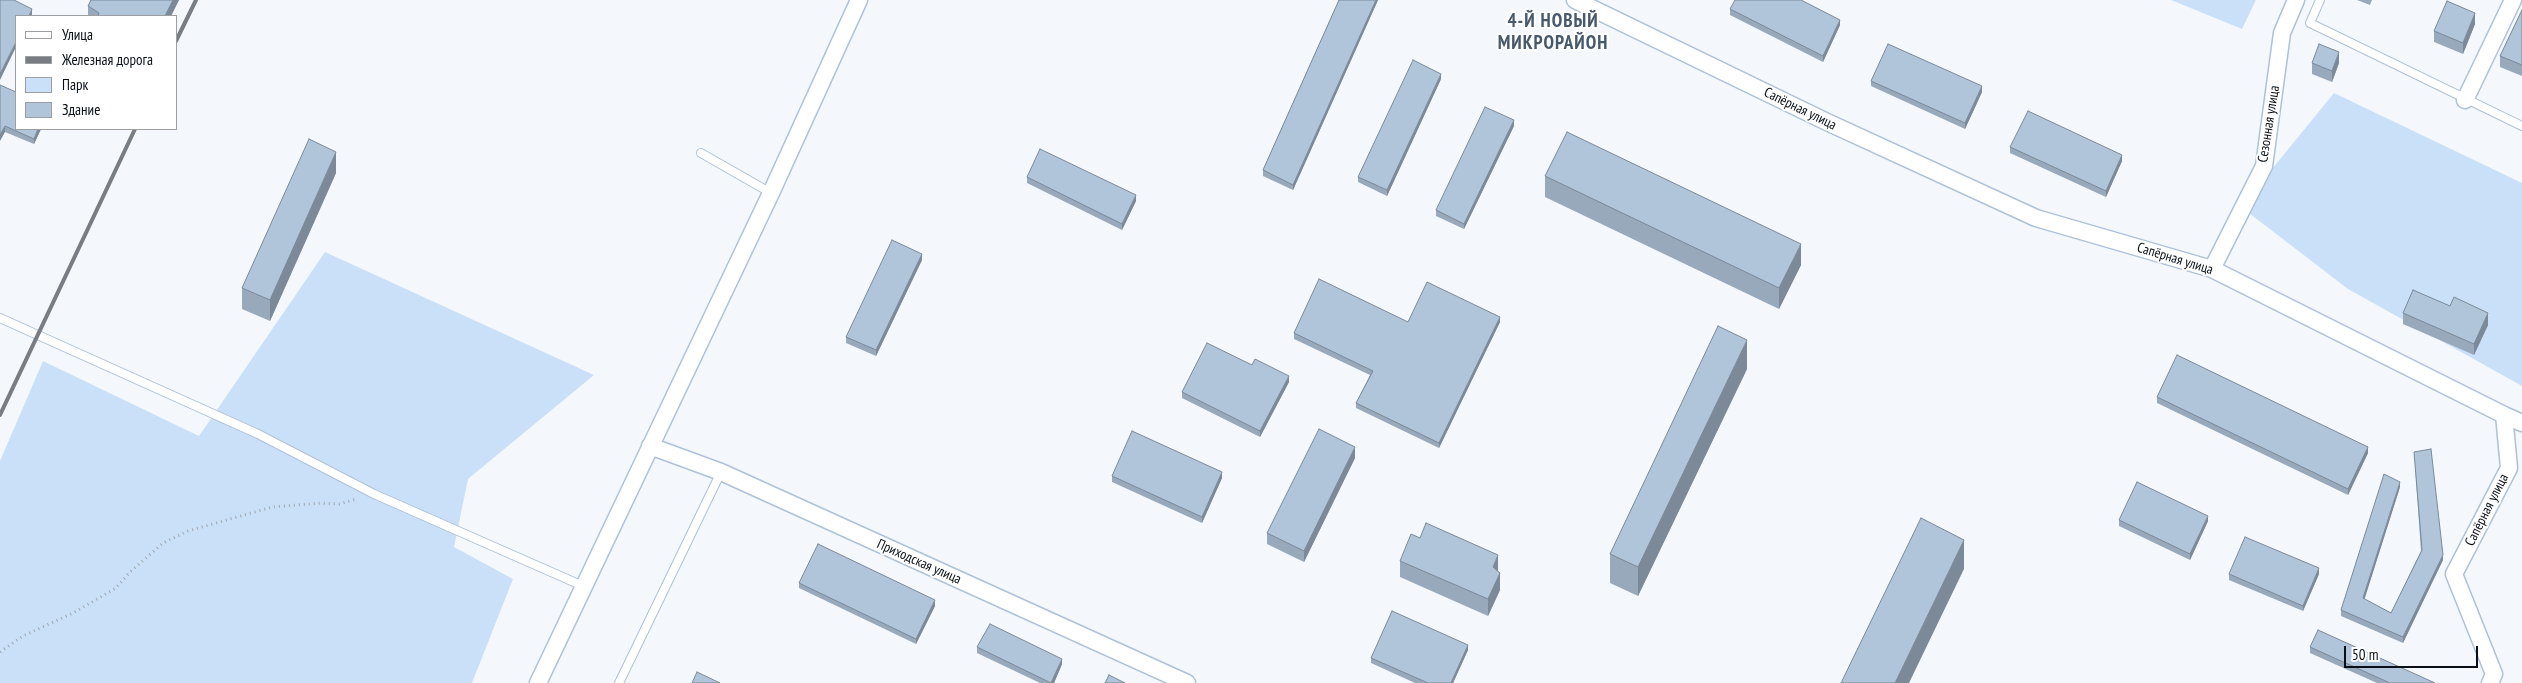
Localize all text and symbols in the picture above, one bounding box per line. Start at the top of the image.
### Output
district label: 4-Й НОВЫЙ МИКРОРАЙОН [1496,11,1610,55]
legend [15,15,178,130]
text: Улица [62,25,93,44]
text: Железная дорога [62,50,153,69]
text: Парк [62,75,88,94]
street label: Сапёрная улица [1761,84,1839,134]
street label: Сезонная улица [2255,84,2283,164]
text: Здание [62,100,100,119]
street label: Сапёрная улица [2135,239,2215,279]
street label: Сапёрная улица [2462,471,2512,549]
street label: Приходская улица [874,536,964,588]
scale bar [2347,636,2481,668]
text: 50 m [2352,645,2378,664]

